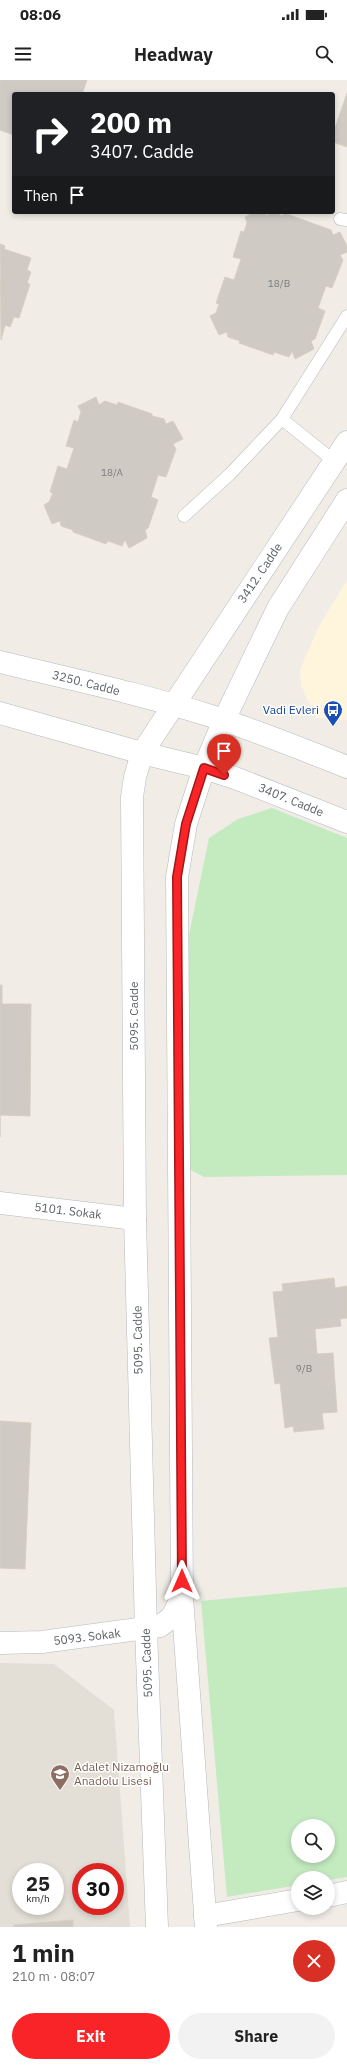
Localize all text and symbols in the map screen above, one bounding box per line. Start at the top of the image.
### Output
text: 08:06 [20,5,61,24]
icon: menu [12,43,34,65]
text: Headway [134,43,213,66]
icon: search [313,43,335,65]
text: 200 m [90,104,172,141]
icon: right [24,108,76,160]
text: 3407. Cadde [90,140,194,163]
icon: arrive [66,184,88,206]
text: Then [24,186,58,205]
house number: 18/B [268,277,290,290]
house number: 18/A [101,466,123,479]
street label: 3412. Cadde [234,539,285,606]
street label: 3250. Cadde [51,667,122,698]
bus stop icon: Vadi Evleri [322,699,344,727]
place label: Vadi Evleri [263,702,319,717]
pin [207,734,241,775]
icon: arrive [213,740,235,762]
street label: 3407. Cadde [256,780,326,820]
street label: 5095. Cadde [126,981,141,1051]
street label: 5101. Sokak [34,1199,103,1222]
street label: 5095. Cadde [129,1305,146,1375]
house number: 9/B [296,1362,312,1375]
position arrow [161,1560,203,1602]
street label: 5093. Sokak [52,1625,122,1648]
street label: 5095. Cadde [138,1628,155,1698]
place label: Adalet Nizamoğlu Anadolu Lisesi [74,1759,169,1788]
school or university icon: Adalet Nizamoğlu Anadolu Lisesi [49,1763,71,1791]
map controls [291,1819,335,1915]
button: search [291,1819,335,1863]
speed limit sign: 30 [72,1863,124,1915]
text: 25 [26,1870,50,1897]
button: layers [291,1871,335,1915]
text: km/h [26,1892,50,1905]
text: 1 min [12,1937,75,1969]
button: close [293,1940,335,1982]
text: 210 m · 08:07 [12,1968,95,1985]
button: Exit [12,2013,170,2059]
button: Share [178,2013,335,2059]

